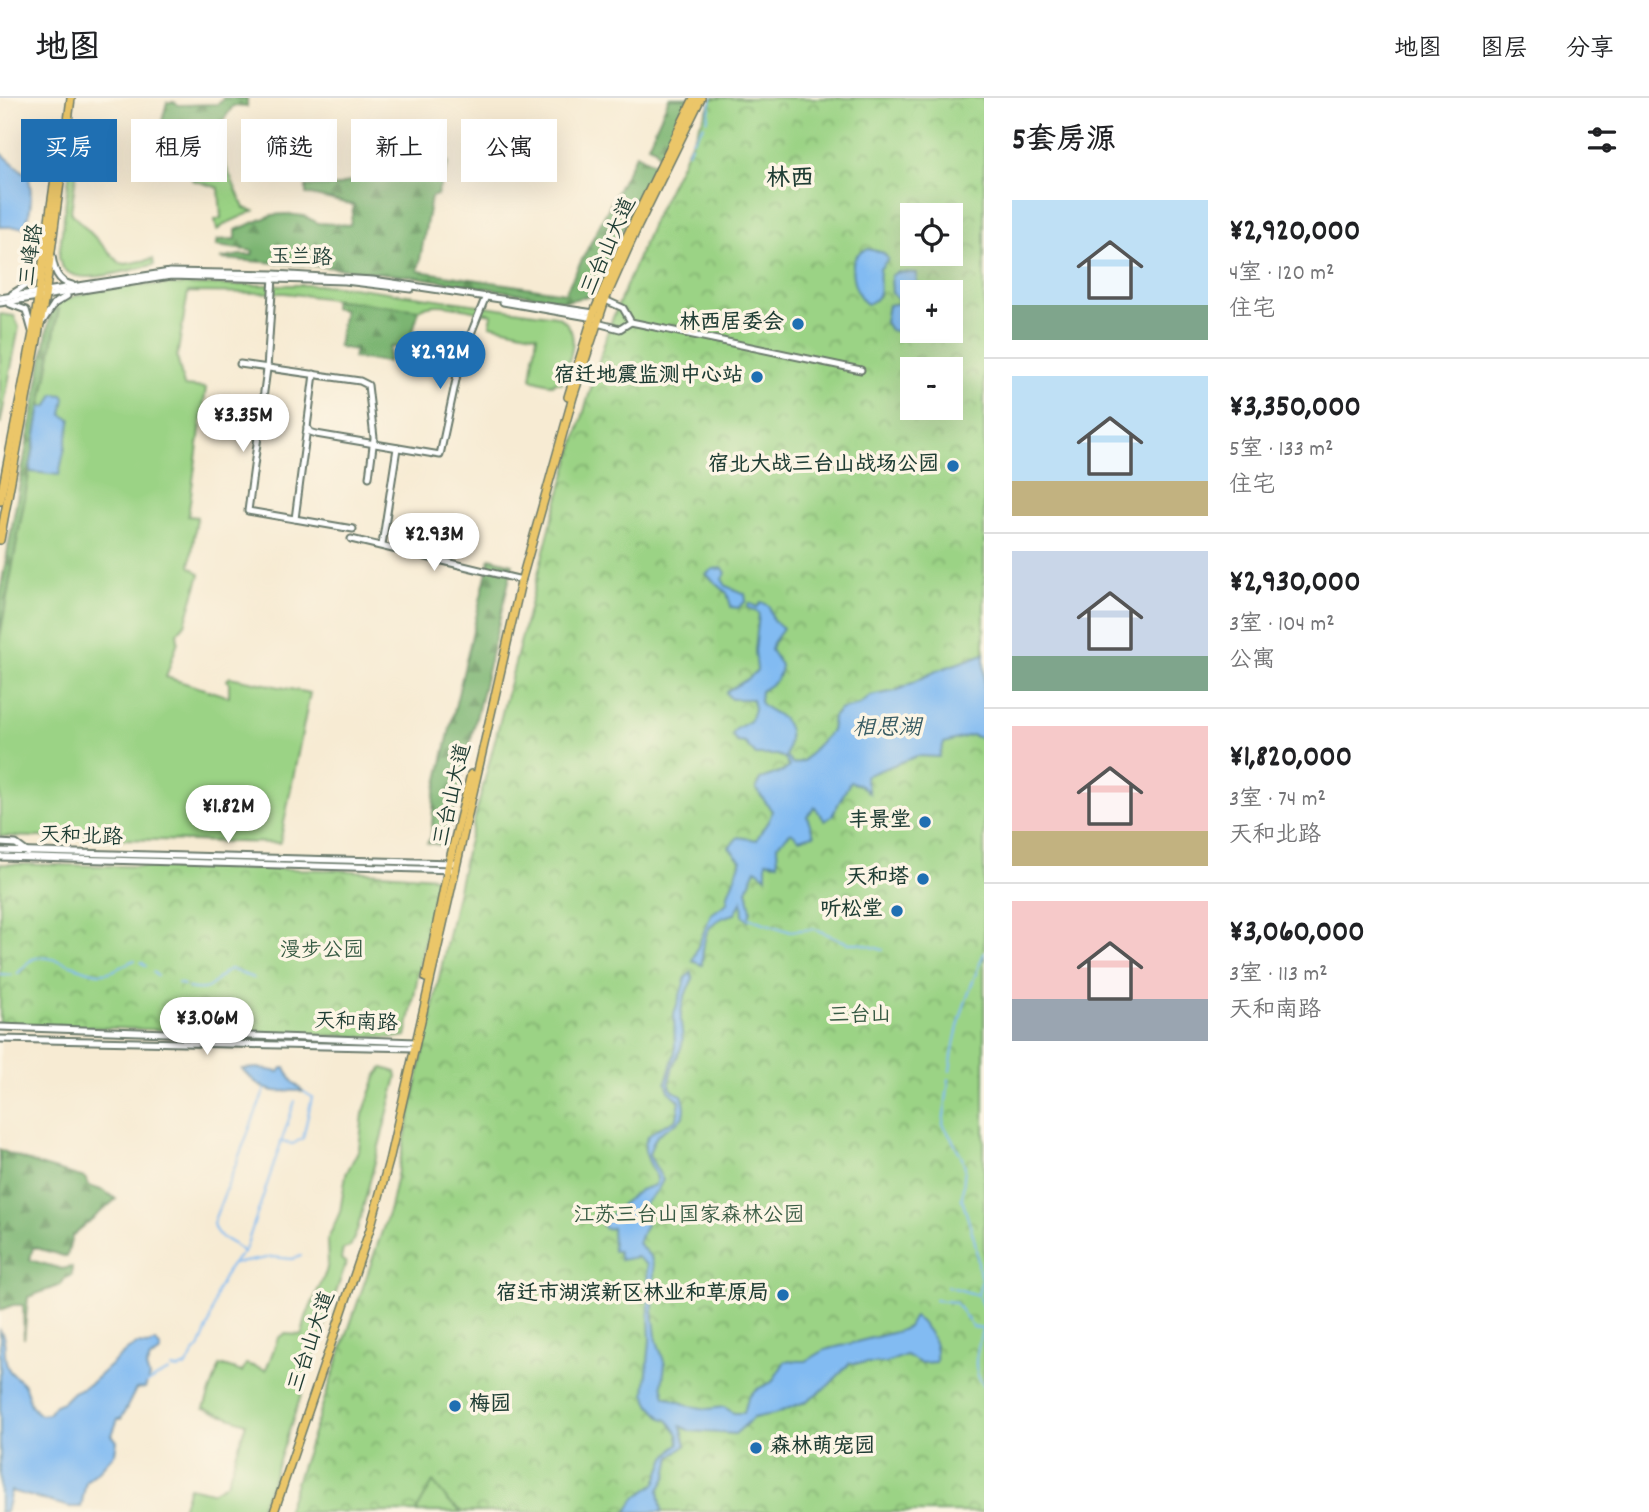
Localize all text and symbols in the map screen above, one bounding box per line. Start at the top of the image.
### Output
text: 地图 [35,27,101,74]
text: 地图 [1394,33,1442,67]
text: 图层 [1480,33,1528,67]
text: 分享 [1566,33,1614,67]
chip: 买房 [21,119,117,182]
chip: 租房 [131,119,227,182]
chip: 筛选 [241,119,337,182]
chip: 新上 [351,119,447,182]
chip: 公寓 [461,119,557,182]
text: 5套房源 [1012,121,1116,164]
icon: filters [1583,121,1621,159]
district label: 林西 [766,163,814,197]
street label: 三台山大道 [575,193,645,301]
map controls [900,203,963,420]
button: locate [900,203,963,266]
text: ¥2,920,000 [1229,212,1360,255]
street label: 三峰路 [14,222,52,288]
icon: home [1068,228,1152,312]
street label: 玉兰路 [269,243,333,275]
text: 4室 · 120 m² [1229,258,1334,291]
button: + [900,280,963,343]
text: 住宅 [1229,294,1275,327]
place label: 林西居委会 [679,309,784,339]
marker: 林西居委会 [790,316,806,332]
pin: ¥2.92M [383,331,497,391]
text: ¥2.92M [410,337,470,370]
button: − [900,357,963,420]
place label: 宿迁地震监测中心站 [554,362,743,392]
marker: 宿迁地震监测中心站 [749,369,765,385]
text: ¥3,350,000 [1229,388,1361,431]
pin: ¥3.35M [186,394,300,454]
text: ¥3.35M [213,400,273,433]
icon: home [1068,404,1152,488]
text: 5室 · 133 m² [1229,434,1333,467]
place label: 宿北大战三台山战场公园 [708,451,939,481]
marker: 宿北大战三台山战场公园 [945,458,961,474]
text: 住宅 [1229,470,1275,503]
pin: ¥2.93M [377,514,491,573]
text: ¥2.93M [404,519,464,552]
text: ¥2,930,000 [1229,563,1361,606]
icon: home [1068,579,1152,663]
text: 3室 · 104 m² [1229,609,1335,642]
text: 公寓 [1229,645,1275,678]
water label: 相思湖 [853,713,924,746]
text: ¥1,820,000 [1229,738,1352,781]
street label: 三台山大道 [428,740,480,850]
icon: home [1068,754,1152,838]
text: 3室 · 74 m² [1229,784,1326,817]
pin: ¥1.82M [171,786,285,845]
text: ¥1.82M [202,791,254,824]
place label: 丰景堂 [848,807,911,837]
marker: 丰景堂 [917,814,933,830]
text: 天和北路 [1229,820,1321,853]
street label: 天和北路 [39,822,123,854]
place label: 天和塔 [846,864,909,894]
marker: 天和塔 [915,871,931,887]
place label: 听松堂 [820,896,883,926]
marker: 听松堂 [889,903,905,919]
text: ¥3,060,000 [1229,913,1365,956]
icon: home [1068,929,1152,1013]
park label: 漫步公园 [280,937,364,967]
text: 3室 · 113 m² [1229,959,1328,992]
text: 天和南路 [1229,995,1321,1028]
pin: ¥3.06M [150,998,264,1057]
park label: 三台山 [829,1002,892,1032]
text: ¥3.06M [176,1003,238,1036]
street label: 天和南路 [314,1008,398,1040]
park label: 江苏三台山国家森林公园 [574,1202,805,1232]
place label: 宿迁市湖滨新区林业和草原局 [496,1280,769,1310]
street label: 三台山大道 [282,1287,344,1397]
marker: 宿迁市湖滨新区林业和草原局 [775,1287,791,1303]
place label: 梅园 [469,1391,511,1421]
marker: 梅园 [447,1398,463,1414]
place label: 森林萌宠园 [770,1433,875,1463]
marker: 森林萌宠园 [748,1440,764,1456]

